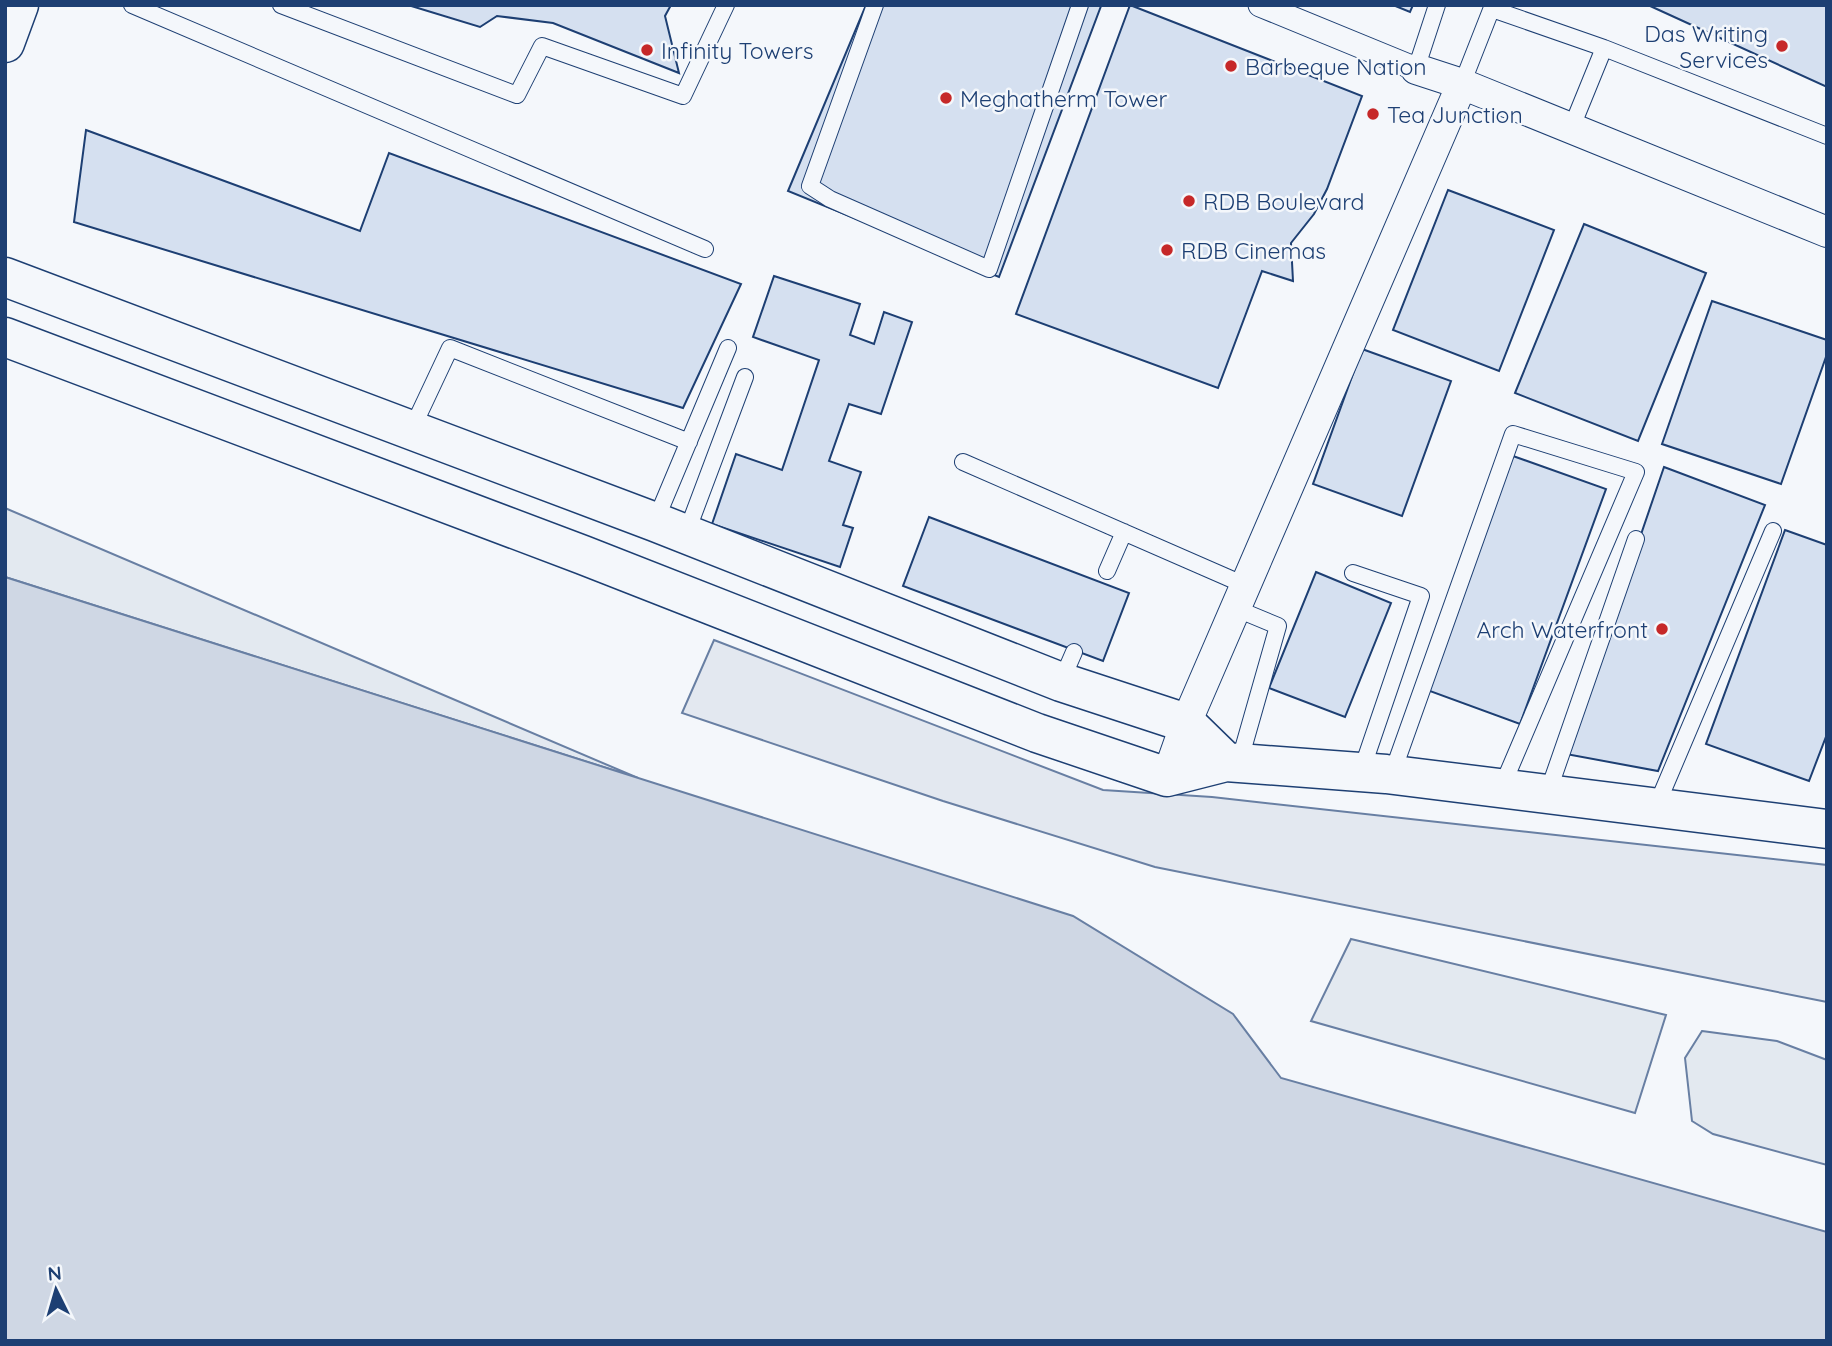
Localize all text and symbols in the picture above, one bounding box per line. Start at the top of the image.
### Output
place label: Das Writing Services [1644,19,1768,74]
place label: Infinity Towers [661,36,814,65]
marker: Das Writing Services [1774,38,1790,54]
marker: Infinity Towers [639,42,655,58]
place label: Barbeque Nation [1245,52,1427,81]
marker: Barbeque Nation [1223,58,1239,74]
place label: Meghatherm Tower [960,84,1168,113]
marker: Meghatherm Tower [938,90,954,106]
place label: Tea Junction [1387,100,1523,129]
marker: Tea Junction [1365,106,1381,122]
place label: RDB Boulevard [1203,187,1364,216]
marker: RDB Boulevard [1181,193,1197,209]
place label: RDB Cinemas [1181,236,1326,265]
marker: RDB Cinemas [1159,242,1175,258]
place label: Arch Waterfront [1476,615,1648,644]
marker: Arch Waterfront [1654,621,1670,637]
north arrow [21,1255,91,1325]
text: N [47,1261,63,1286]

